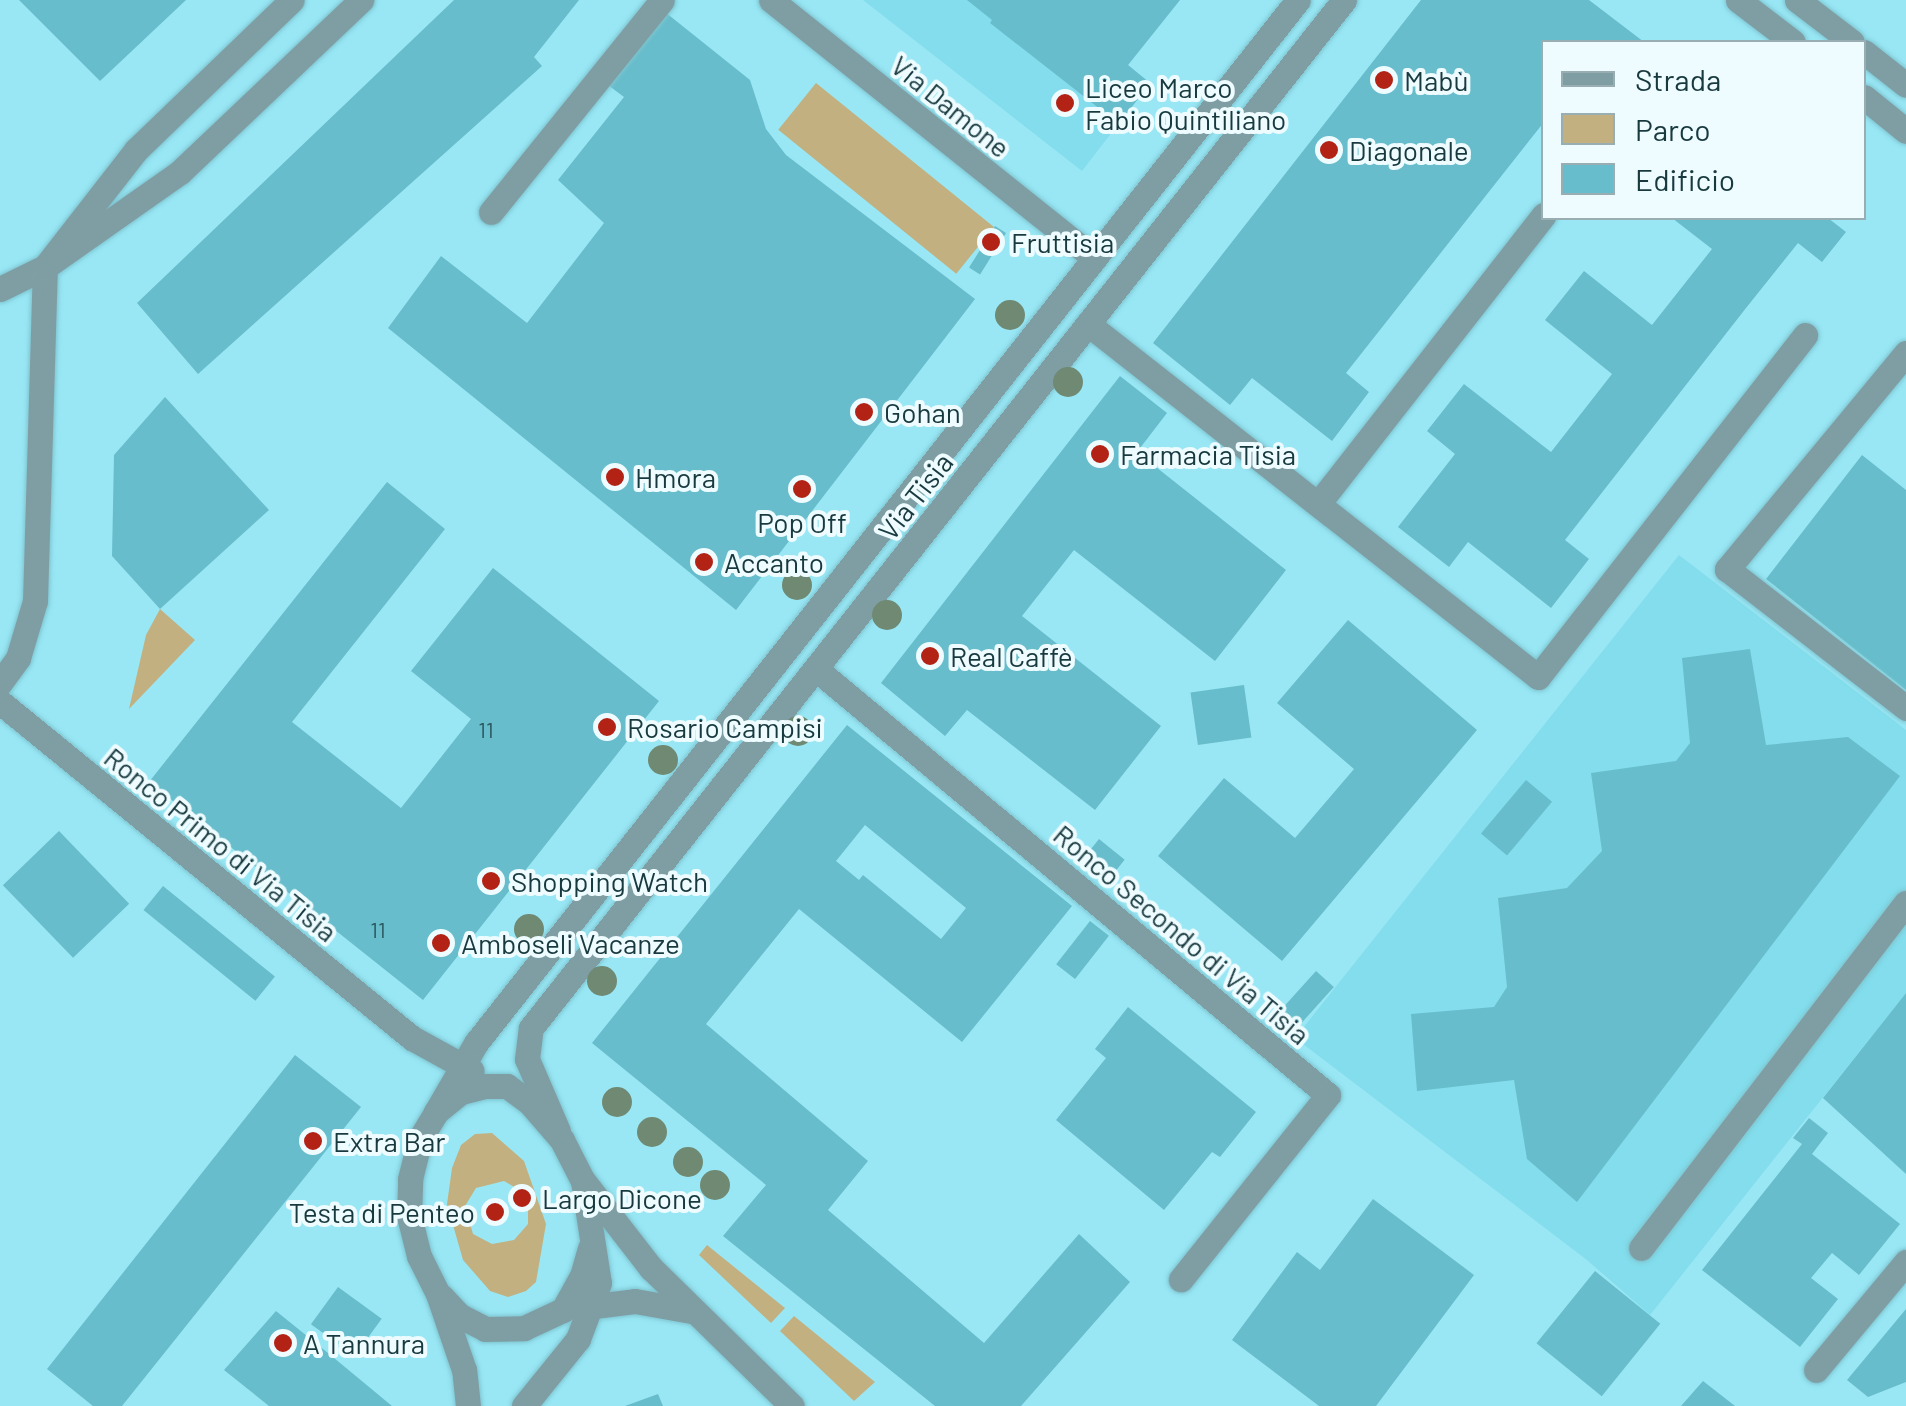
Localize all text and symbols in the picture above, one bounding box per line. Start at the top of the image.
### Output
legend [1541,40,1866,220]
street label: Via Damone [885,48,1017,164]
text: Strada [1635,61,1721,97]
place label: Mabù [1404,63,1469,97]
marker: Mabù [1373,69,1395,91]
place label: Liceo Marco Fabio Quintiliano [1085,70,1286,136]
marker: Liceo Marco Fabio Quintiliano [1054,92,1076,114]
text: Parco [1635,111,1711,147]
place label: Diagonale [1349,133,1469,167]
marker: Diagonale [1318,139,1340,161]
text: Edificio [1635,161,1735,197]
place label: Fruttisia [1011,225,1114,259]
marker: Fruttisia [980,231,1002,253]
place label: Gohan [884,395,961,429]
marker: Gohan [853,401,875,423]
place label: Farmacia Tisia [1120,437,1296,471]
marker: Farmacia Tisia [1089,443,1111,465]
street label: Via Tisia [871,446,959,546]
place label: Hmora [635,460,716,494]
marker: Hmora [604,466,626,488]
marker: Pop Off [791,478,813,500]
place label: Pop Off [757,505,847,539]
place label: Accanto [724,545,824,579]
marker: Accanto [693,551,715,573]
place label: Real Caffè [950,639,1073,673]
marker: Real Caffè [919,645,941,667]
place label: Rosario Campisi [627,710,823,744]
marker: Rosario Campisi [596,716,618,738]
house number: 11 [478,717,494,743]
street label: Ronco Primo di Via Tisia [98,740,344,948]
street label: Ronco Secondo di Via Tisia [1047,817,1317,1051]
place label: Shopping Watch [511,864,708,898]
marker: Shopping Watch [480,870,502,892]
house number: 11 [370,917,386,943]
place label: Amboseli Vacanze [461,926,680,960]
marker: Amboseli Vacanze [430,932,452,954]
place label: Extra Bar [333,1124,445,1158]
marker: Extra Bar [302,1130,324,1152]
place label: Largo Dicone [542,1181,702,1215]
marker: Largo Dicone [511,1187,533,1209]
place label: Testa di Penteo [289,1195,475,1229]
marker: Testa di Penteo [484,1201,506,1223]
place label: A Tannura [303,1326,425,1360]
marker: A Tannura [272,1332,294,1354]

